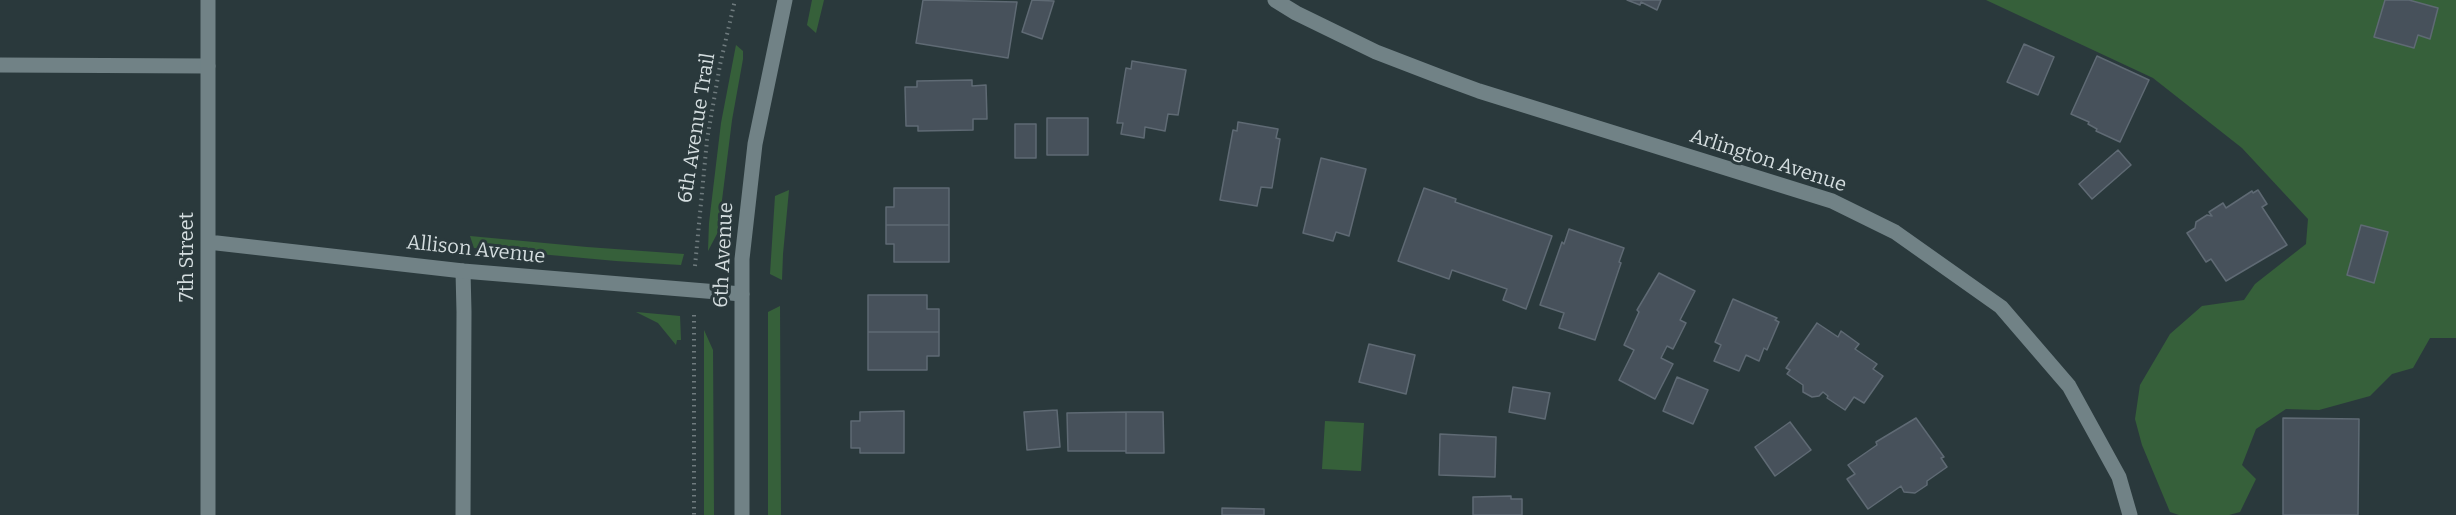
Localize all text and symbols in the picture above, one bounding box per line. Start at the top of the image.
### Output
street label: 6th Avenue Trail [673,51,721,205]
street label: Arlington Avenue [1687,124,1849,198]
street label: 6th Avenue [709,202,739,308]
street label: 7th Street [175,212,199,302]
street label: Allison Avenue [405,231,547,269]

